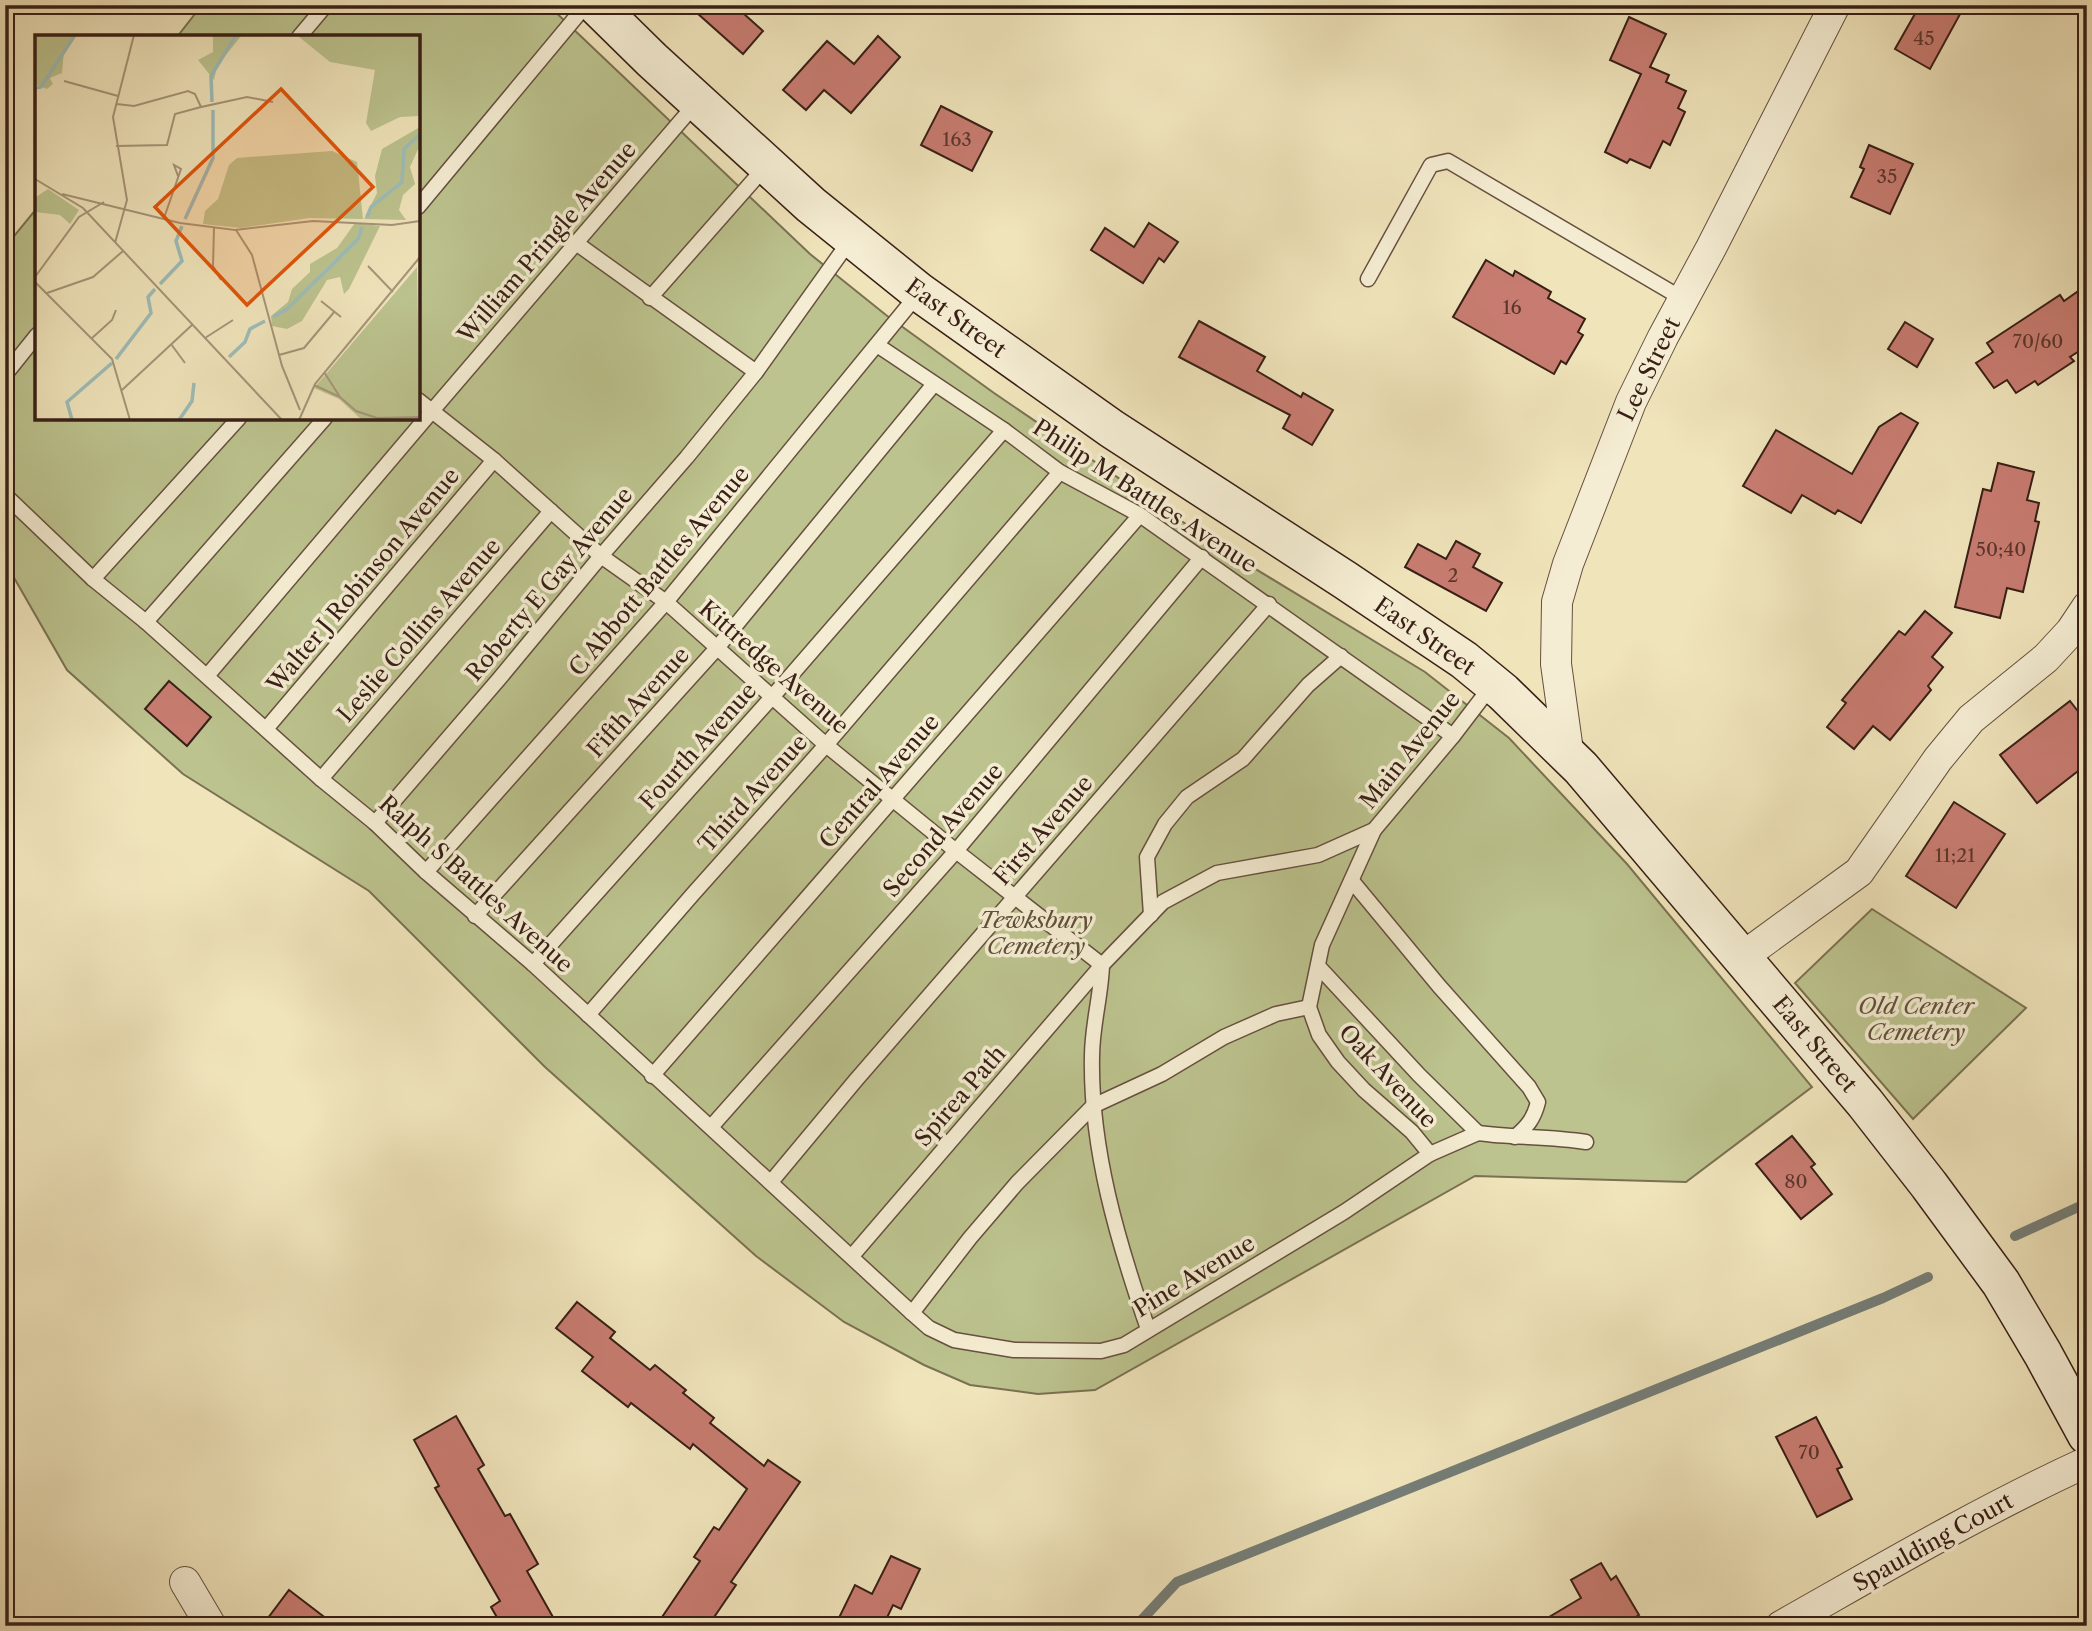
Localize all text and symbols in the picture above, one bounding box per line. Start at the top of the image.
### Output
house number: 45 [1913,27,1935,50]
inset map [35,35,420,420]
house number: 163 [942,128,972,151]
street label: William Pringle Avenue [451,136,642,349]
house number: 35 [1877,165,1897,188]
street label: East Street [900,272,1012,364]
house number: 16 [1502,296,1522,319]
street label: Lee Street [1612,312,1686,426]
house number: 70/60 [2013,330,2063,353]
street label: Philip M Battles Avenue [1028,413,1262,579]
street label: C Abbott Battles Avenue [563,460,755,682]
street label: Walter J Robinson Avenue [260,462,465,699]
street label: Roberty E Gay Avenue [460,481,638,687]
street label: Leslie Collins Avenue [331,532,507,728]
house number: 50;40 [1976,538,2026,561]
house number: 2 [1448,564,1459,587]
street label: East Street [1369,591,1481,681]
street label: Kittredge Avenue [693,594,855,740]
street label: Fifth Avenue [581,641,695,763]
street label: Fourth Avenue [634,677,762,815]
street label: Main Avenue [1354,685,1466,815]
street label: Central Avenue [813,708,945,854]
street label: Third Avenue [693,728,813,858]
street label: Second Avenue [877,757,1009,903]
street label: First Avenue [988,769,1098,891]
street label: Ralph S Battles Avenue [373,789,579,979]
house number: 11;21 [1935,844,1975,867]
park label: Tewksbury Cemetery [979,906,1093,960]
street label: East Street [1767,990,1863,1098]
park label: Old Center Cemetery [1858,992,1975,1046]
street label: Oak Avenue [1333,1019,1443,1133]
street label: Spirea Path [909,1040,1011,1152]
house number: 80 [1784,1170,1808,1193]
street label: Pine Avenue [1128,1229,1260,1323]
house number: 70 [1798,1441,1820,1464]
street label: Spaulding Court [1848,1486,2018,1598]

